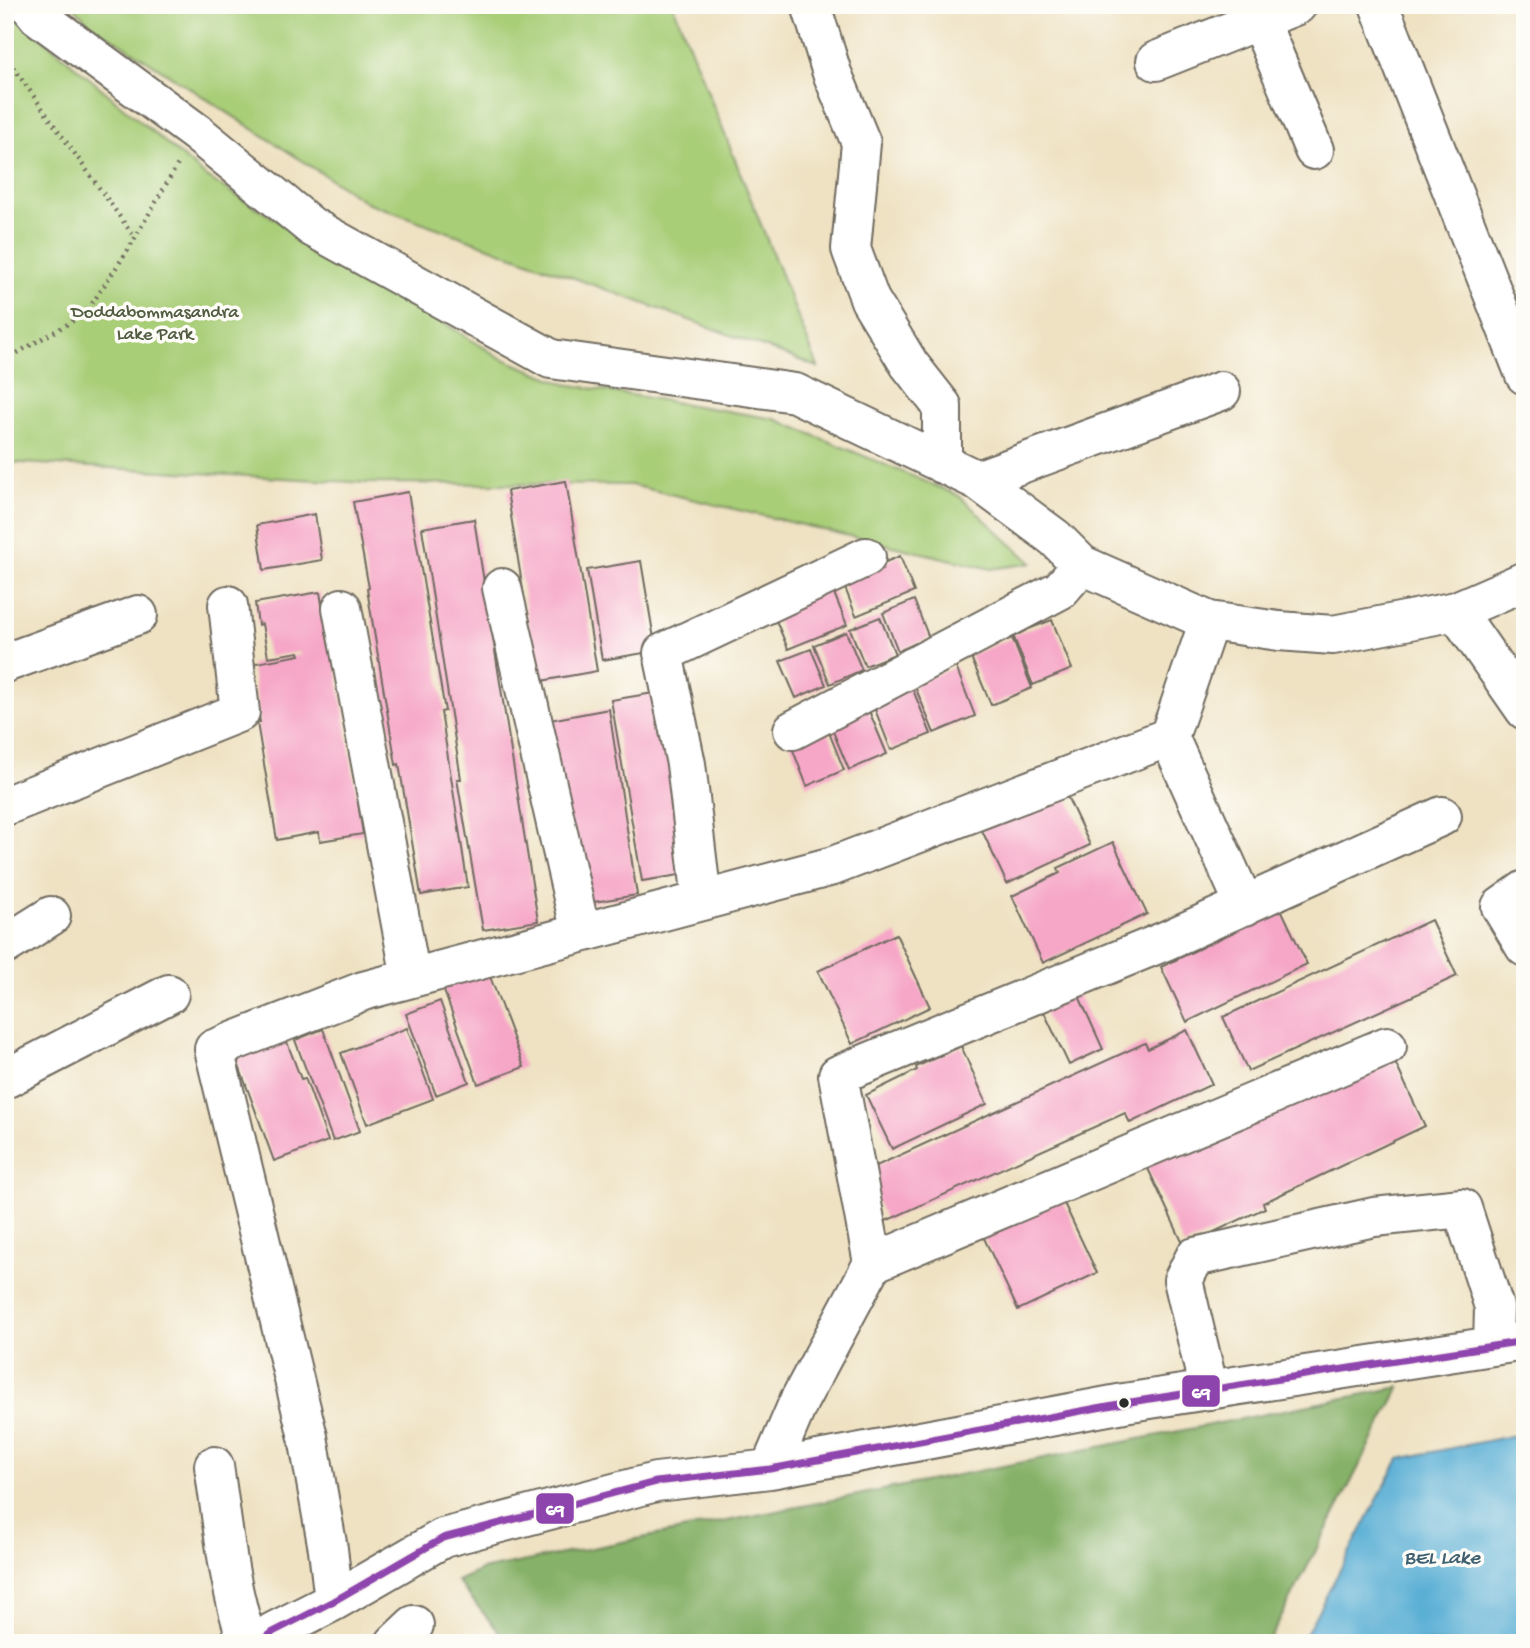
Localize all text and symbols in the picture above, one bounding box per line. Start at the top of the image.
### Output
park label: Doddabommasandra Lake Park [69,302,240,347]
line badge: 69 [1181,1374,1221,1408]
text: 69 [1191,1383,1211,1406]
unlabelled marker [1117,1396,1131,1410]
line badge: 69 [535,1492,575,1525]
text: 69 [545,1500,565,1523]
water label: BEL Lake [1404,1547,1481,1572]

